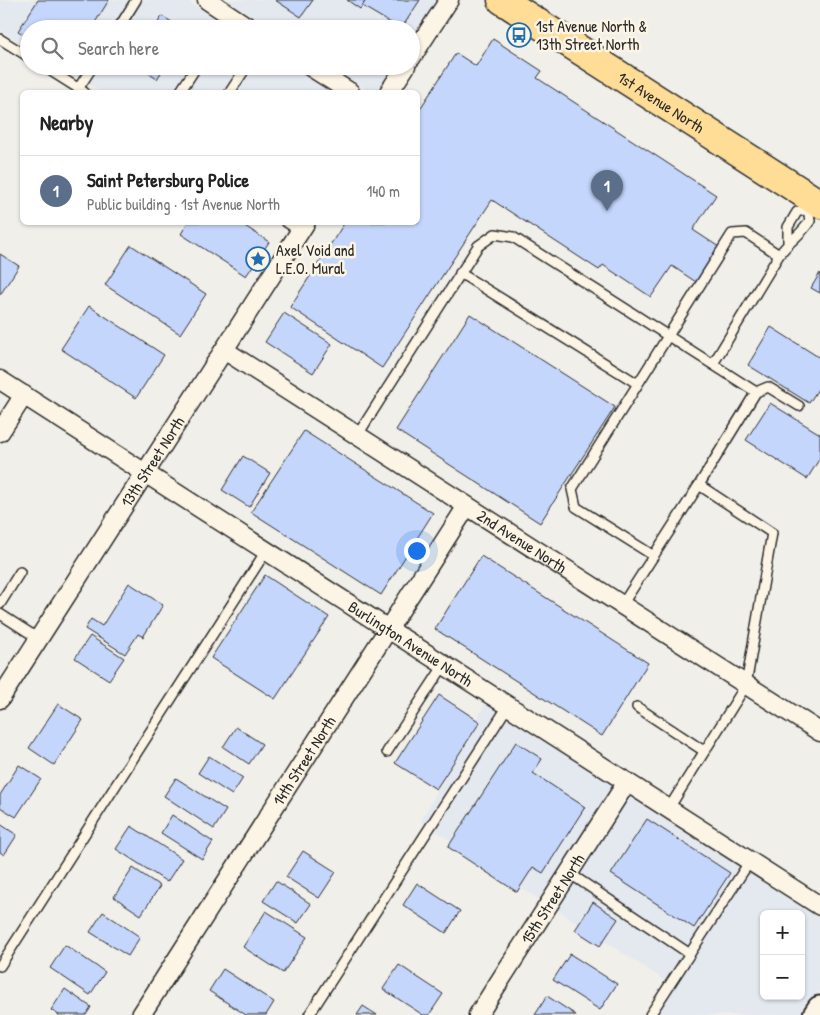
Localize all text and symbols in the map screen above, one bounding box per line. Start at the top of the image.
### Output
place label: 1st Avenue North & 13th Street North [536,15,647,55]
search box [20,20,420,75]
bus stop icon: 1st Avenue North & 13th Street North [506,22,532,48]
icon: search [38,34,66,62]
text: Search here [78,35,159,61]
street label: 1st Avenue North [614,66,709,138]
text: Nearby [40,108,93,137]
text: Saint Petersburg Police [87,167,249,193]
pin: 1 [591,170,623,211]
text: 1 [53,180,59,202]
text: 140 m [366,180,400,202]
text: Public building · 1st Avenue North [87,193,280,215]
place label: Axel Void and L.E.O. Mural [276,239,354,279]
place icon: Axel Void and L.E.O. Mural [245,246,271,272]
street label: 13th Street North [115,412,190,511]
street label: 2nd Avenue North [473,504,571,578]
your location [404,538,430,564]
street label: Burlington Avenue North [344,595,477,692]
street label: 14th Street North [267,712,341,810]
street label: 15th Street North [515,849,589,948]
map controls [760,910,805,1000]
button: + [760,910,805,955]
button: − [760,955,805,1000]

